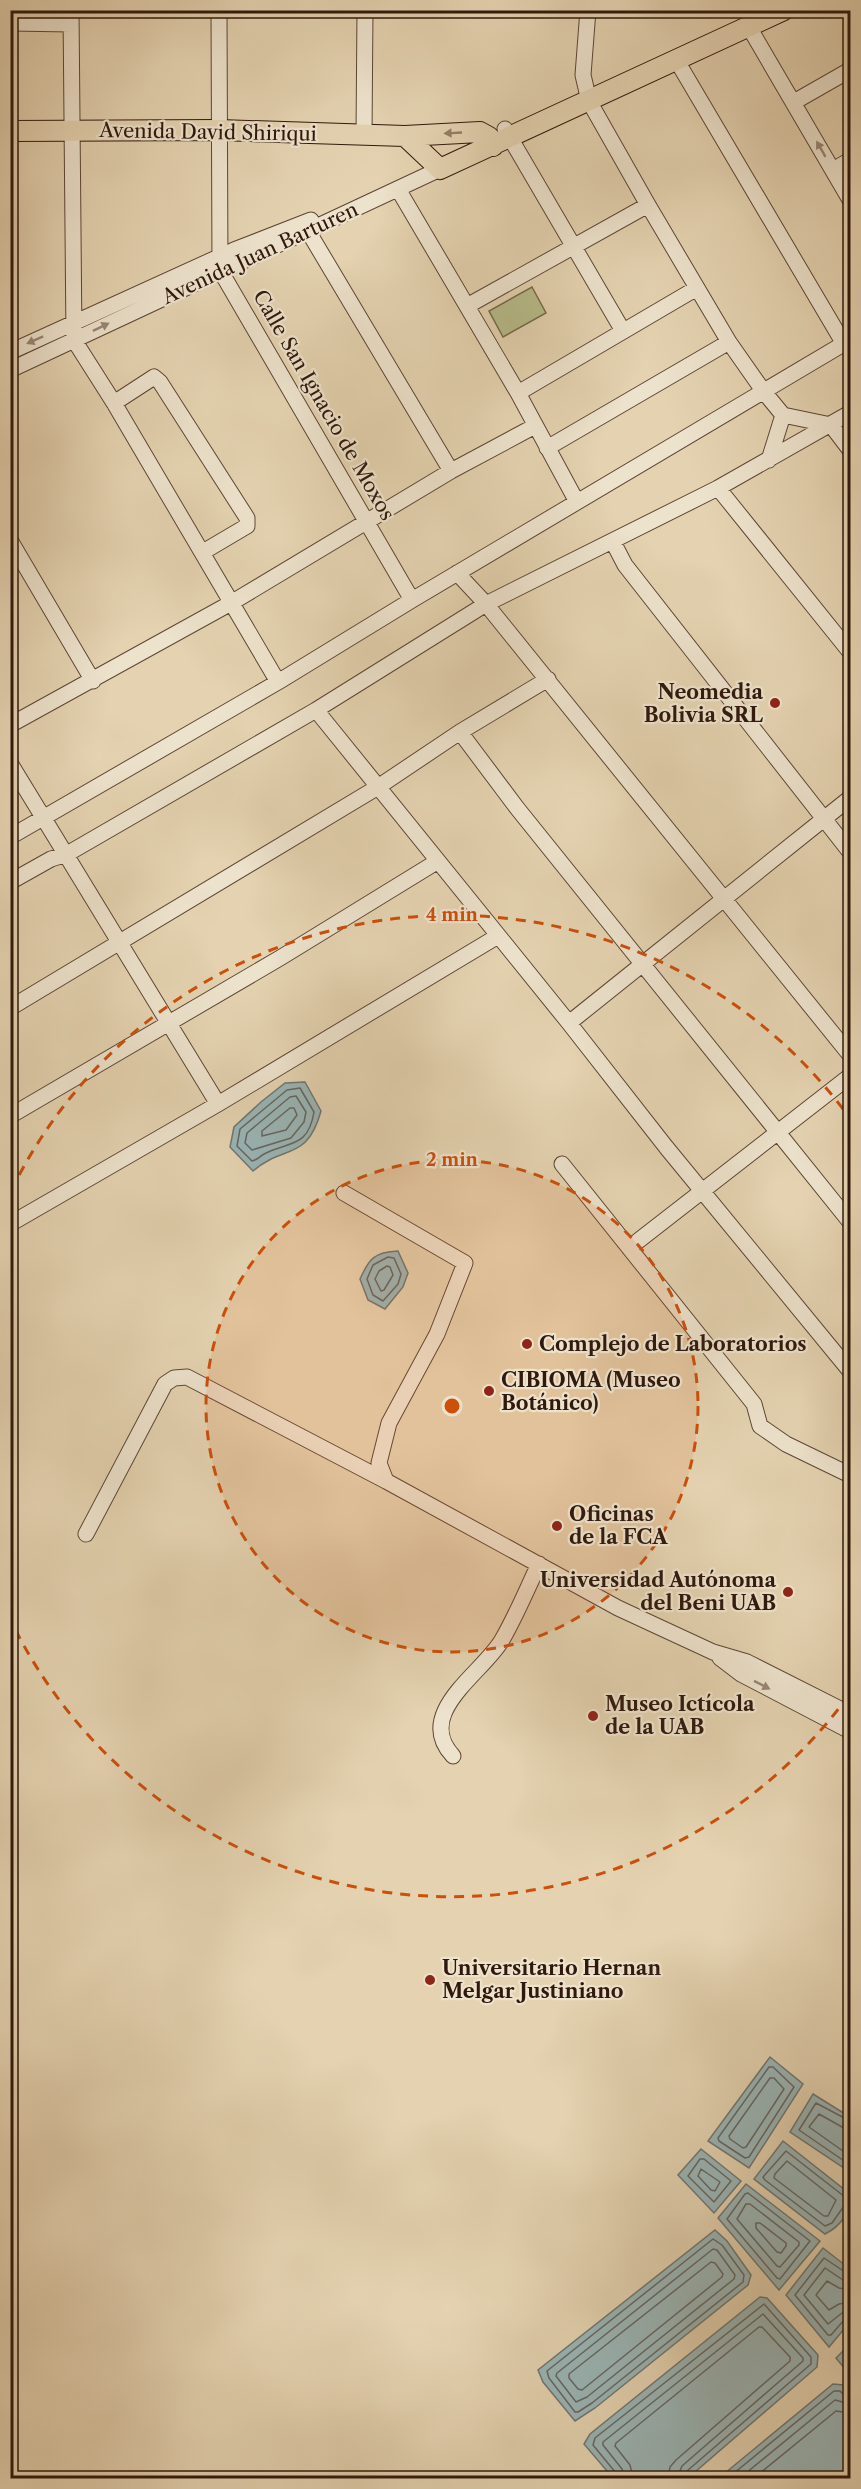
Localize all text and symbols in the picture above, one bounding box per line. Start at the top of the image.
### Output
street label: Avenida David Shiriqui [98,118,317,146]
one-way arrow [443,129,462,138]
one-way arrow [816,141,827,157]
street label: Avenida Juan Barturen [157,197,362,309]
street label: Calle San Ignacio de Moxos [248,286,400,524]
one-way arrow [93,323,110,332]
one-way arrow [26,336,43,345]
place label: Neomedia Bolivia SRL [644,680,763,727]
marker: Neomedia Bolivia SRL [768,696,782,710]
text: 4 min [426,904,479,926]
text: 2 min [426,1149,479,1171]
place label: Complejo de Laboratorios [539,1332,807,1356]
marker: Complejo de Laboratorios [520,1337,534,1351]
place label: CIBIOMA (Museo Botánico) [501,1368,681,1415]
marker: CIBIOMA (Museo Botánico) [482,1384,496,1398]
centre of rings [442,1396,462,1416]
place label: Oficinas de la FCA [569,1502,668,1549]
marker: Oficinas de la FCA [550,1519,564,1533]
place label: Universidad Autónoma del Beni UAB [540,1568,776,1615]
marker: Universidad Autónoma del Beni UAB [781,1585,795,1599]
one-way arrow [753,1680,770,1690]
place label: Museo Ictícola de la UAB [605,1692,755,1739]
marker: Museo Ictícola de la UAB [586,1709,600,1723]
place label: Universitario Hernan Melgar Justiniano [442,1956,661,2003]
marker: Universitario Hernan Melgar Justiniano [423,1973,437,1987]

